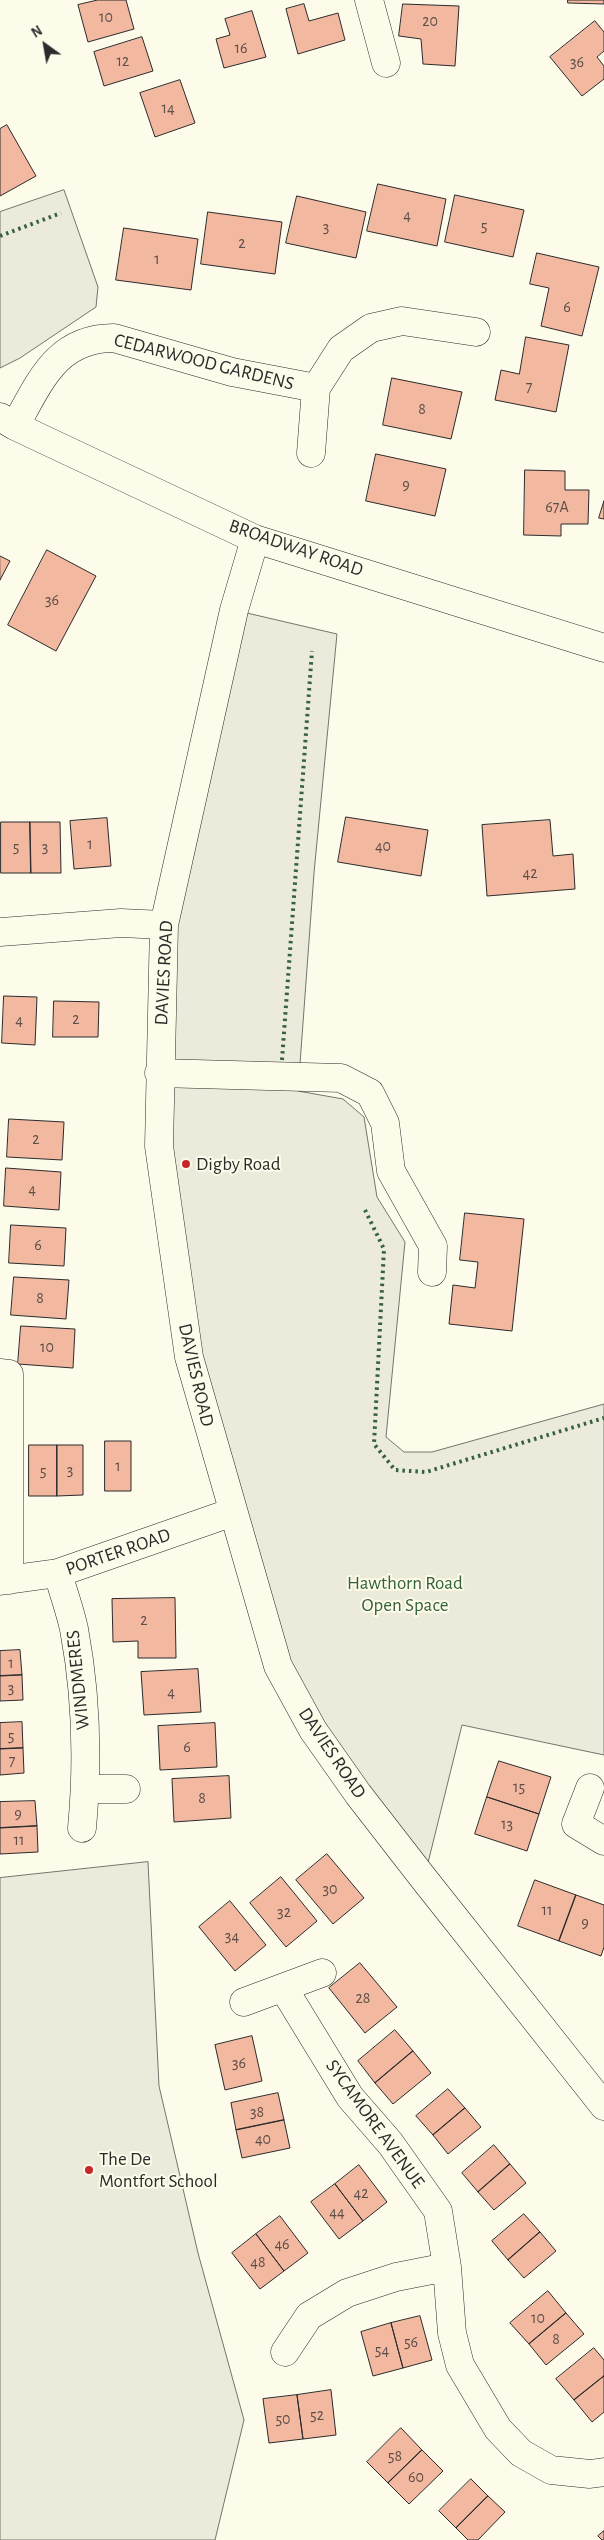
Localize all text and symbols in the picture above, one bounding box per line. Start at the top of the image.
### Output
house number: 10 [99,7,113,27]
house number: 20 [422,11,438,31]
north arrow [20,20,70,70]
text: N [29,24,45,41]
house number: 16 [234,38,248,58]
house number: 12 [117,51,129,71]
house number: 36 [570,52,584,72]
house number: 14 [161,98,175,118]
house number: 4 [403,205,411,225]
house number: 5 [481,216,487,236]
house number: 3 [323,217,329,237]
house number: 2 [238,233,246,253]
house number: 1 [154,249,160,269]
house number: 6 [563,297,571,317]
street label: CEDARWOOD GARDENS [112,329,296,395]
house number: 7 [526,377,532,397]
house number: 8 [418,399,426,419]
house number: 9 [402,475,410,495]
house number: 67A [545,497,569,517]
street label: BROADWAY ROAD [226,514,366,582]
house number: 36 [45,590,59,610]
house number: 1 [87,834,93,854]
house number: 40 [375,836,391,856]
house number: 5 [13,837,19,857]
house number: 3 [42,837,48,857]
house number: 42 [523,863,537,883]
street label: DAVIES ROAD [150,920,178,1026]
house number: 2 [72,1009,80,1029]
house number: 4 [15,1010,23,1030]
house number: 2 [32,1129,40,1149]
place label: Digby Road [196,1153,281,1175]
marker: Digby Road [180,1158,192,1170]
house number: 4 [28,1179,36,1199]
house number: 6 [34,1235,42,1255]
house number: 8 [36,1288,44,1308]
street label: DAVIES ROAD [173,1321,219,1429]
house number: 10 [40,1337,54,1357]
house number: 1 [115,1456,121,1476]
house number: 3 [67,1460,73,1480]
house number: 5 [40,1461,46,1481]
street label: PORTER ROAD [63,1523,173,1581]
park label: Hawthorn Road Open Space [347,1572,463,1616]
house number: 2 [140,1610,148,1630]
street label: WINDMERES [61,1629,95,1731]
house number: 1 [8,1653,14,1673]
house number: 3 [8,1678,14,1698]
house number: 4 [167,1682,175,1702]
street label: DAVIES ROAD [293,1703,371,1803]
house number: 5 [8,1726,14,1746]
house number: 6 [183,1737,191,1757]
house number: 7 [9,1751,15,1771]
house number: 15 [513,1777,525,1797]
house number: 8 [198,1788,206,1808]
house number: 9 [14,1804,22,1824]
house number: 13 [501,1814,513,1834]
house number: 11 [13,1830,25,1850]
house number: 30 [322,1879,338,1899]
house number: 11 [541,1900,553,1920]
house number: 32 [277,1902,291,1922]
house number: 9 [581,1913,589,1933]
house number: 34 [225,1926,239,1946]
house number: 28 [356,1988,370,2008]
house number: 36 [232,2053,246,2073]
street label: SYCAMORE AVENUE [321,2055,429,2193]
house number: 38 [250,2102,264,2122]
house number: 40 [255,2129,271,2149]
place label: The De Montfort School [99,2148,218,2192]
marker: The De Montfort School [83,2164,95,2176]
house number: 42 [354,2183,368,2203]
house number: 44 [329,2202,345,2222]
house number: 46 [274,2234,290,2254]
house number: 48 [250,2252,266,2272]
house number: 10 [531,2308,545,2328]
house number: 8 [552,2329,560,2349]
house number: 56 [404,2332,418,2352]
house number: 54 [375,2340,389,2360]
house number: 52 [310,2405,324,2425]
house number: 50 [275,2409,291,2429]
house number: 58 [388,2446,402,2466]
house number: 60 [408,2467,424,2487]

